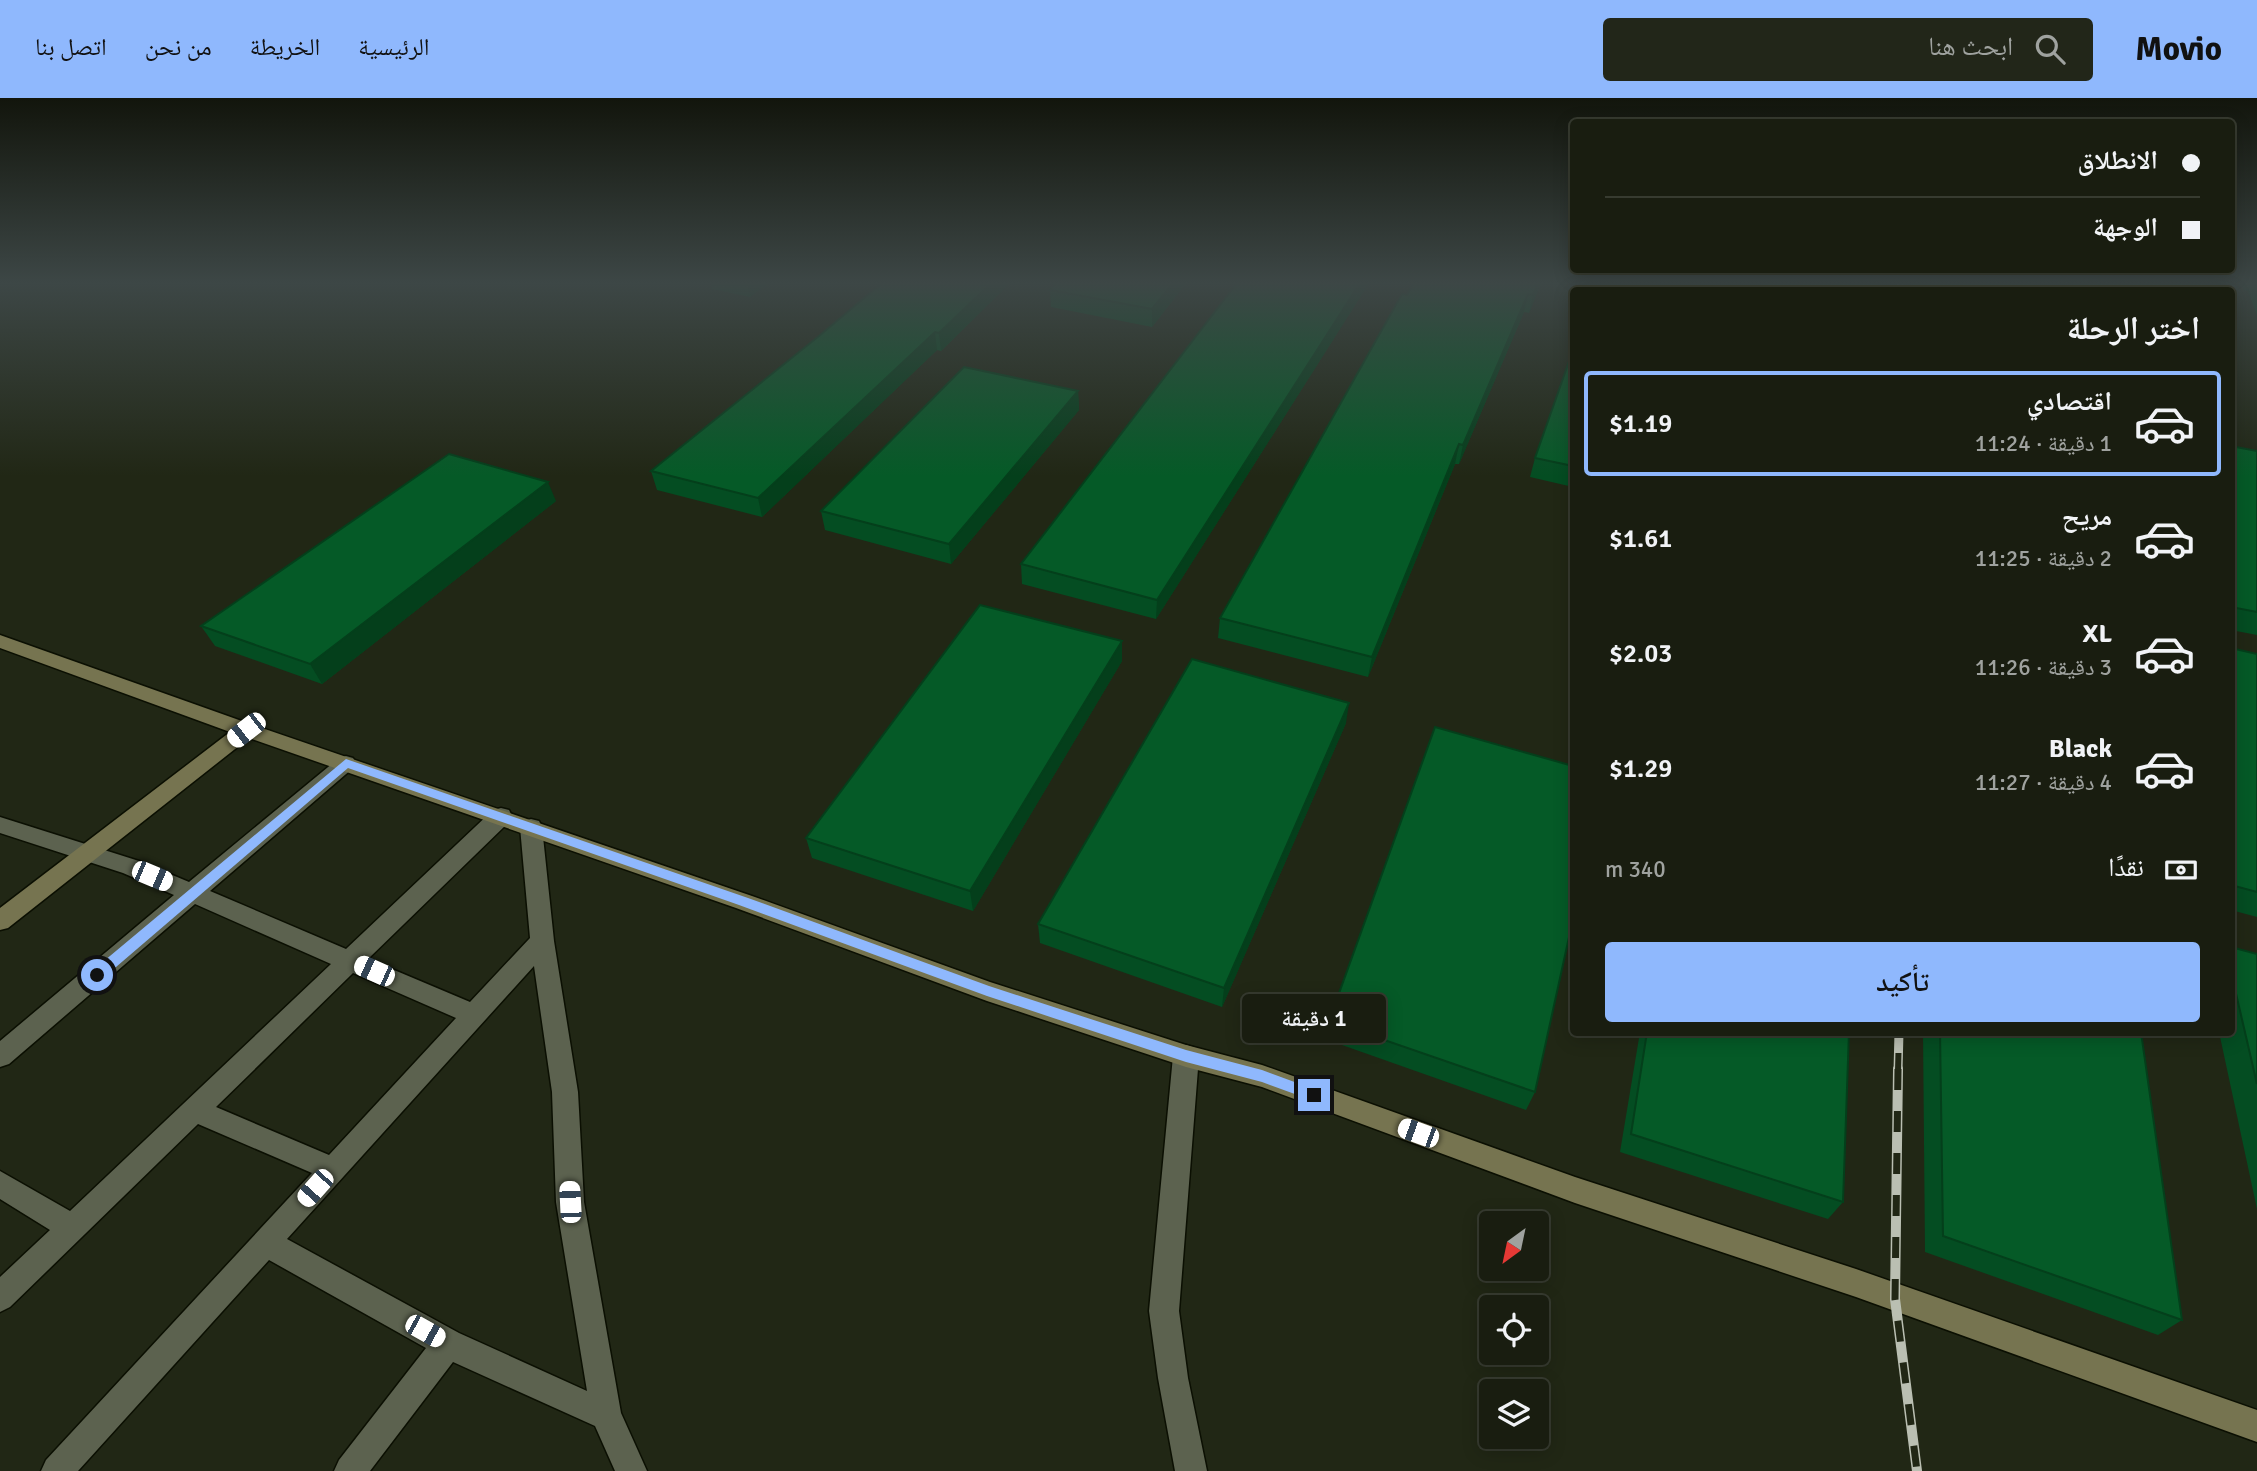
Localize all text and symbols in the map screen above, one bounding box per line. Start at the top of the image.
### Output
search box [1603,18,2093,81]
text: Movio [2135,29,2222,70]
icon: search [2031,30,2069,68]
text: ابحث هنا [1928,31,2013,63]
text: اتصل بنا [35,32,107,62]
text: من نحن [145,32,212,62]
text: الخريطة [250,32,320,62]
text: الرئيسية [358,32,429,62]
text: الانطلاق [2078,145,2158,177]
text: الوجهة [2093,212,2158,244]
text: اختر الرحلة [2067,309,2200,348]
text: اقتصادي [2027,386,2112,418]
icon: car [2133,392,2196,455]
text: $1.19 [1609,408,1672,440]
text: 1 دقيقة · 11:24 [1975,429,2112,458]
text: مريح [2062,501,2112,533]
icon: car [2133,507,2196,570]
text: $1.61 [1609,523,1672,555]
text: 2 دقيقة · 11:25 [1975,544,2112,573]
text: XL [2082,618,2112,650]
icon: car [2133,622,2196,685]
text: $2.03 [1609,638,1672,670]
text: 3 دقيقة · 11:26 [1975,653,2112,682]
car [223,709,270,751]
text: Black [2049,733,2112,765]
icon: car [2133,737,2196,800]
text: $1.29 [1609,753,1672,785]
text: 4 دقيقة · 11:27 [1975,768,2112,797]
icon: cash [2162,851,2200,889]
text: نقدًا [2108,852,2144,884]
text: 340 m [1605,855,1666,884]
car [129,858,176,894]
button: تأكيد [1605,942,2200,1022]
car [351,953,398,989]
route start [81,959,113,991]
callout: 1 دقيقة [1242,993,1386,1042]
text: 1 دقيقة [1281,1004,1347,1033]
route end [1298,1079,1330,1111]
car [1395,1116,1442,1150]
car [294,1165,337,1211]
car [559,1180,582,1224]
north arrow [1479,1211,1549,1281]
map controls [1479,1211,1549,1449]
button: locate [1479,1295,1549,1365]
car [402,1312,449,1350]
button: layers [1479,1379,1549,1449]

